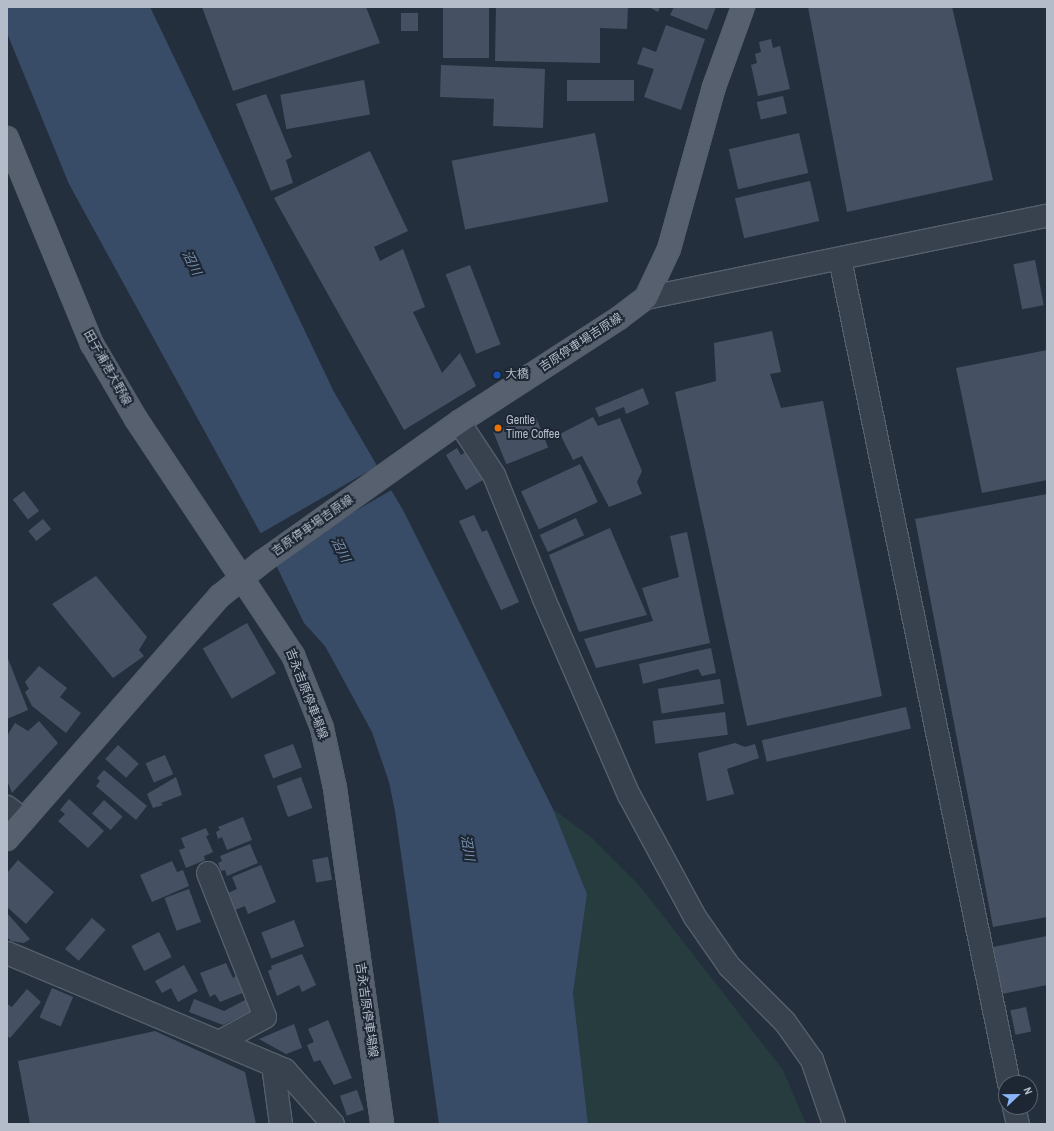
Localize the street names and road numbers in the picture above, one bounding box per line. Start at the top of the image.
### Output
street label: 吉原停車場吉原線 [537,311,625,375]
street label: 田子浦港大野線 [80,328,134,408]
street label: 吉原停車場吉原線 [270,493,356,559]
street label: 吉永吉原停車場線 [282,647,330,741]
street label: 吉永吉原停車場線 [352,961,380,1059]

